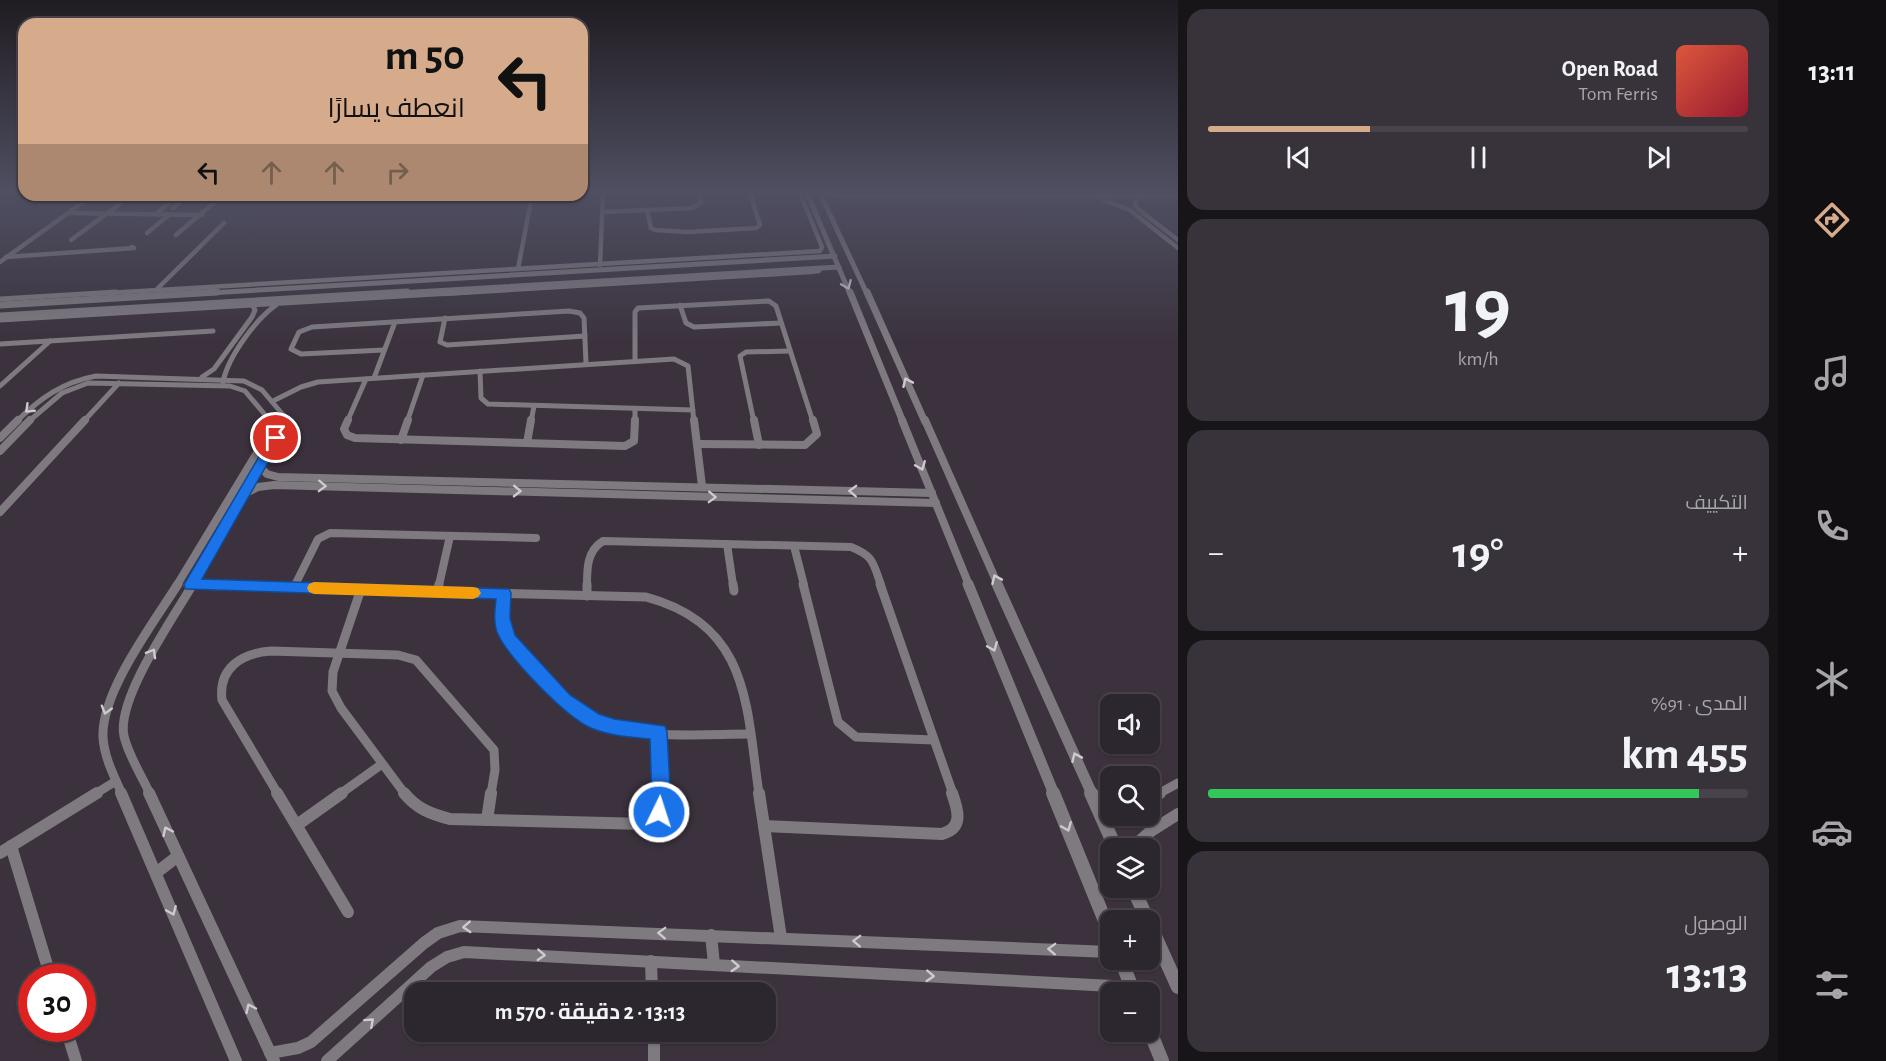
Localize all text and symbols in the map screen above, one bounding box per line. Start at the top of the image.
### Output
text: 50 m [385,35,465,77]
icon: left [486,42,564,120]
text: Open Road [1562,58,1658,80]
text: 13:11 [1809,58,1856,85]
text: Tom Ferris [1578,84,1658,104]
text: انعطف يسارًا [327,95,465,122]
icon: previous [1282,141,1315,174]
icon: pause [1462,141,1495,174]
icon: next [1642,141,1675,174]
icon: left [192,156,225,189]
icon: ahead [255,156,288,189]
icon: ahead [318,156,351,189]
icon: right [381,156,414,189]
icon: directions [1811,199,1853,241]
text: 19 [1445,269,1511,347]
one-way arrow [840,279,852,290]
text: km/h [1457,349,1499,369]
icon: music [1811,352,1853,394]
one-way arrow [903,377,915,388]
one-way arrow [26,402,37,413]
pin [250,412,301,463]
icon: arrive [259,421,292,454]
one-way arrow [914,459,926,470]
one-way arrow [318,480,327,492]
one-way arrow [512,485,521,498]
one-way arrow [848,485,857,497]
one-way arrow [707,490,716,503]
text: التكييف [1685,493,1748,513]
icon: phone [1811,505,1853,547]
text: 19° [1452,531,1504,576]
text: − [1208,537,1224,570]
text: + [1732,537,1748,570]
one-way arrow [991,575,1003,586]
one-way arrow [986,641,999,651]
one-way arrow [145,649,157,659]
icon: climate [1811,658,1853,700]
map controls [1100,694,1160,1042]
button: sound [1100,694,1160,754]
text: المدى · 91% [1651,694,1748,714]
one-way arrow [101,704,113,715]
text: 455 km [1621,732,1748,777]
one-way arrow [1071,752,1083,763]
button: search [1100,766,1160,826]
position arrow [627,780,691,844]
icon: car [1811,811,1853,853]
one-way arrow [1060,821,1072,832]
one-way arrow [162,827,174,838]
button: layers [1100,838,1160,898]
one-way arrow [165,905,177,916]
button: + [1100,910,1160,970]
text: الوصول [1684,914,1748,934]
one-way arrow [463,920,472,933]
one-way arrow [657,927,666,940]
one-way arrow [852,935,861,948]
one-way arrow [1047,943,1056,956]
one-way arrow [536,949,545,962]
text: 13:13 [1667,952,1748,997]
one-way arrow [731,959,740,972]
speed limit sign: 30 [18,964,96,1042]
icon: filters [1811,964,1853,1006]
one-way arrow [926,970,935,983]
button: − [1100,982,1160,1042]
text: 13:13 · 2 دقيقة · 570 m [495,1001,685,1023]
one-way arrow [245,1003,257,1014]
one-way arrow [363,1018,374,1029]

